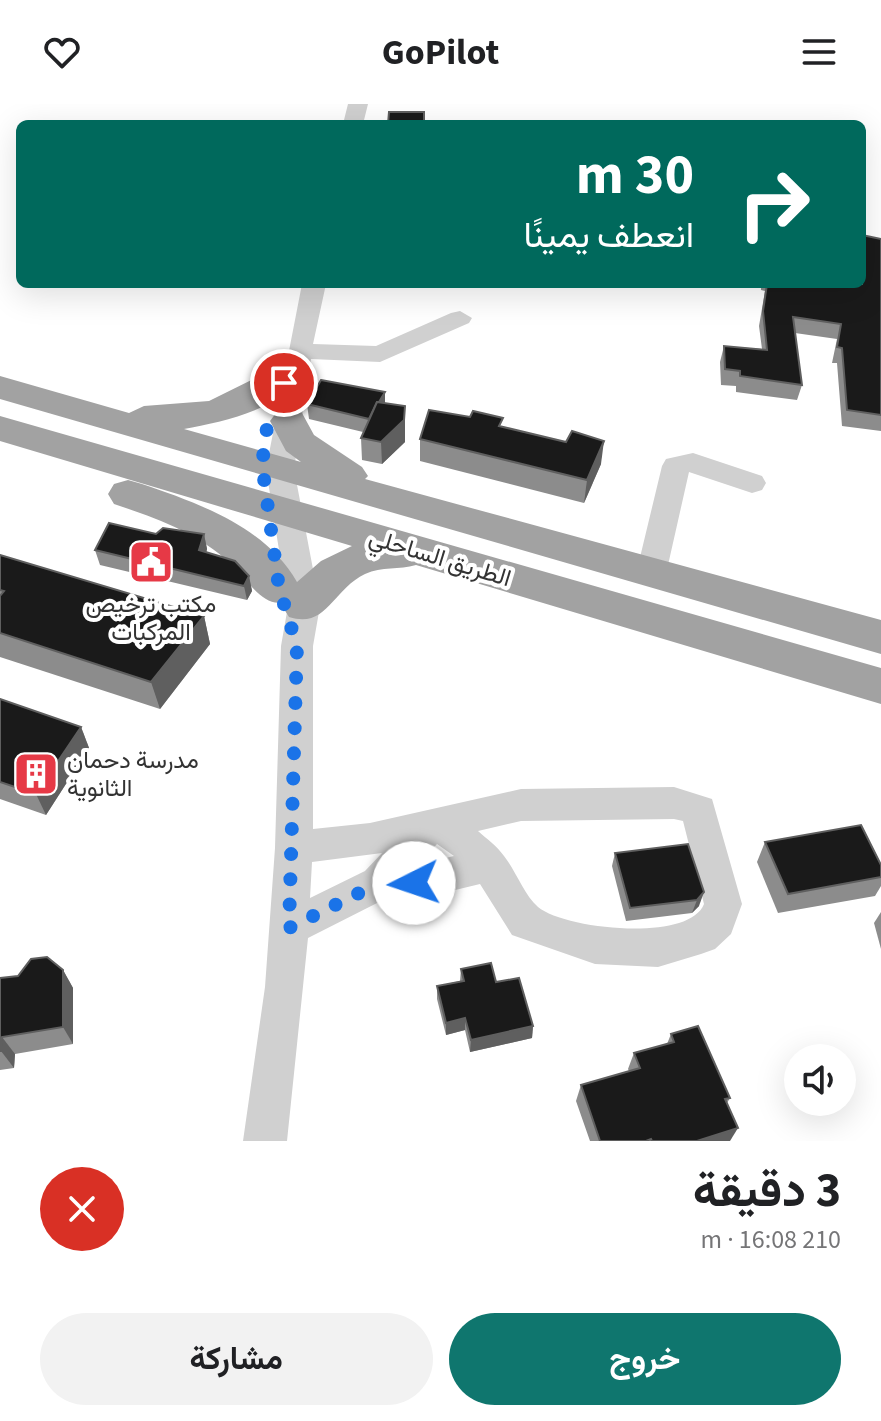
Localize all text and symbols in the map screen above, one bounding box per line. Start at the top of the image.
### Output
text: GoPilot [382,27,499,78]
icon: heart [40,30,84,74]
icon: menu [797,30,841,74]
text: 30 m [576,136,694,215]
icon: right [722,152,826,256]
text: انعطف يمينًا [523,210,694,261]
pin [250,349,318,417]
icon: arrive [262,361,306,405]
street label: الطريق الساحلي [364,520,515,597]
public building icon: مكتب ترخيص المركبات [127,538,175,586]
place label: مكتب ترخيص المركبات [86,587,216,650]
place label: مدرسة دحمان الثانوية [67,743,199,806]
building icon: مدرسة دحمان الثانوية [12,750,60,798]
position arrow [372,841,456,925]
map controls [784,1044,856,1116]
button: sound [784,1044,856,1116]
text: 3 دقيقة [693,1157,841,1225]
button: close [40,1167,124,1251]
text: 210 m · 16:08 [700,1221,841,1258]
button: مشاركة [40,1313,433,1405]
button: خروج [449,1313,841,1405]

